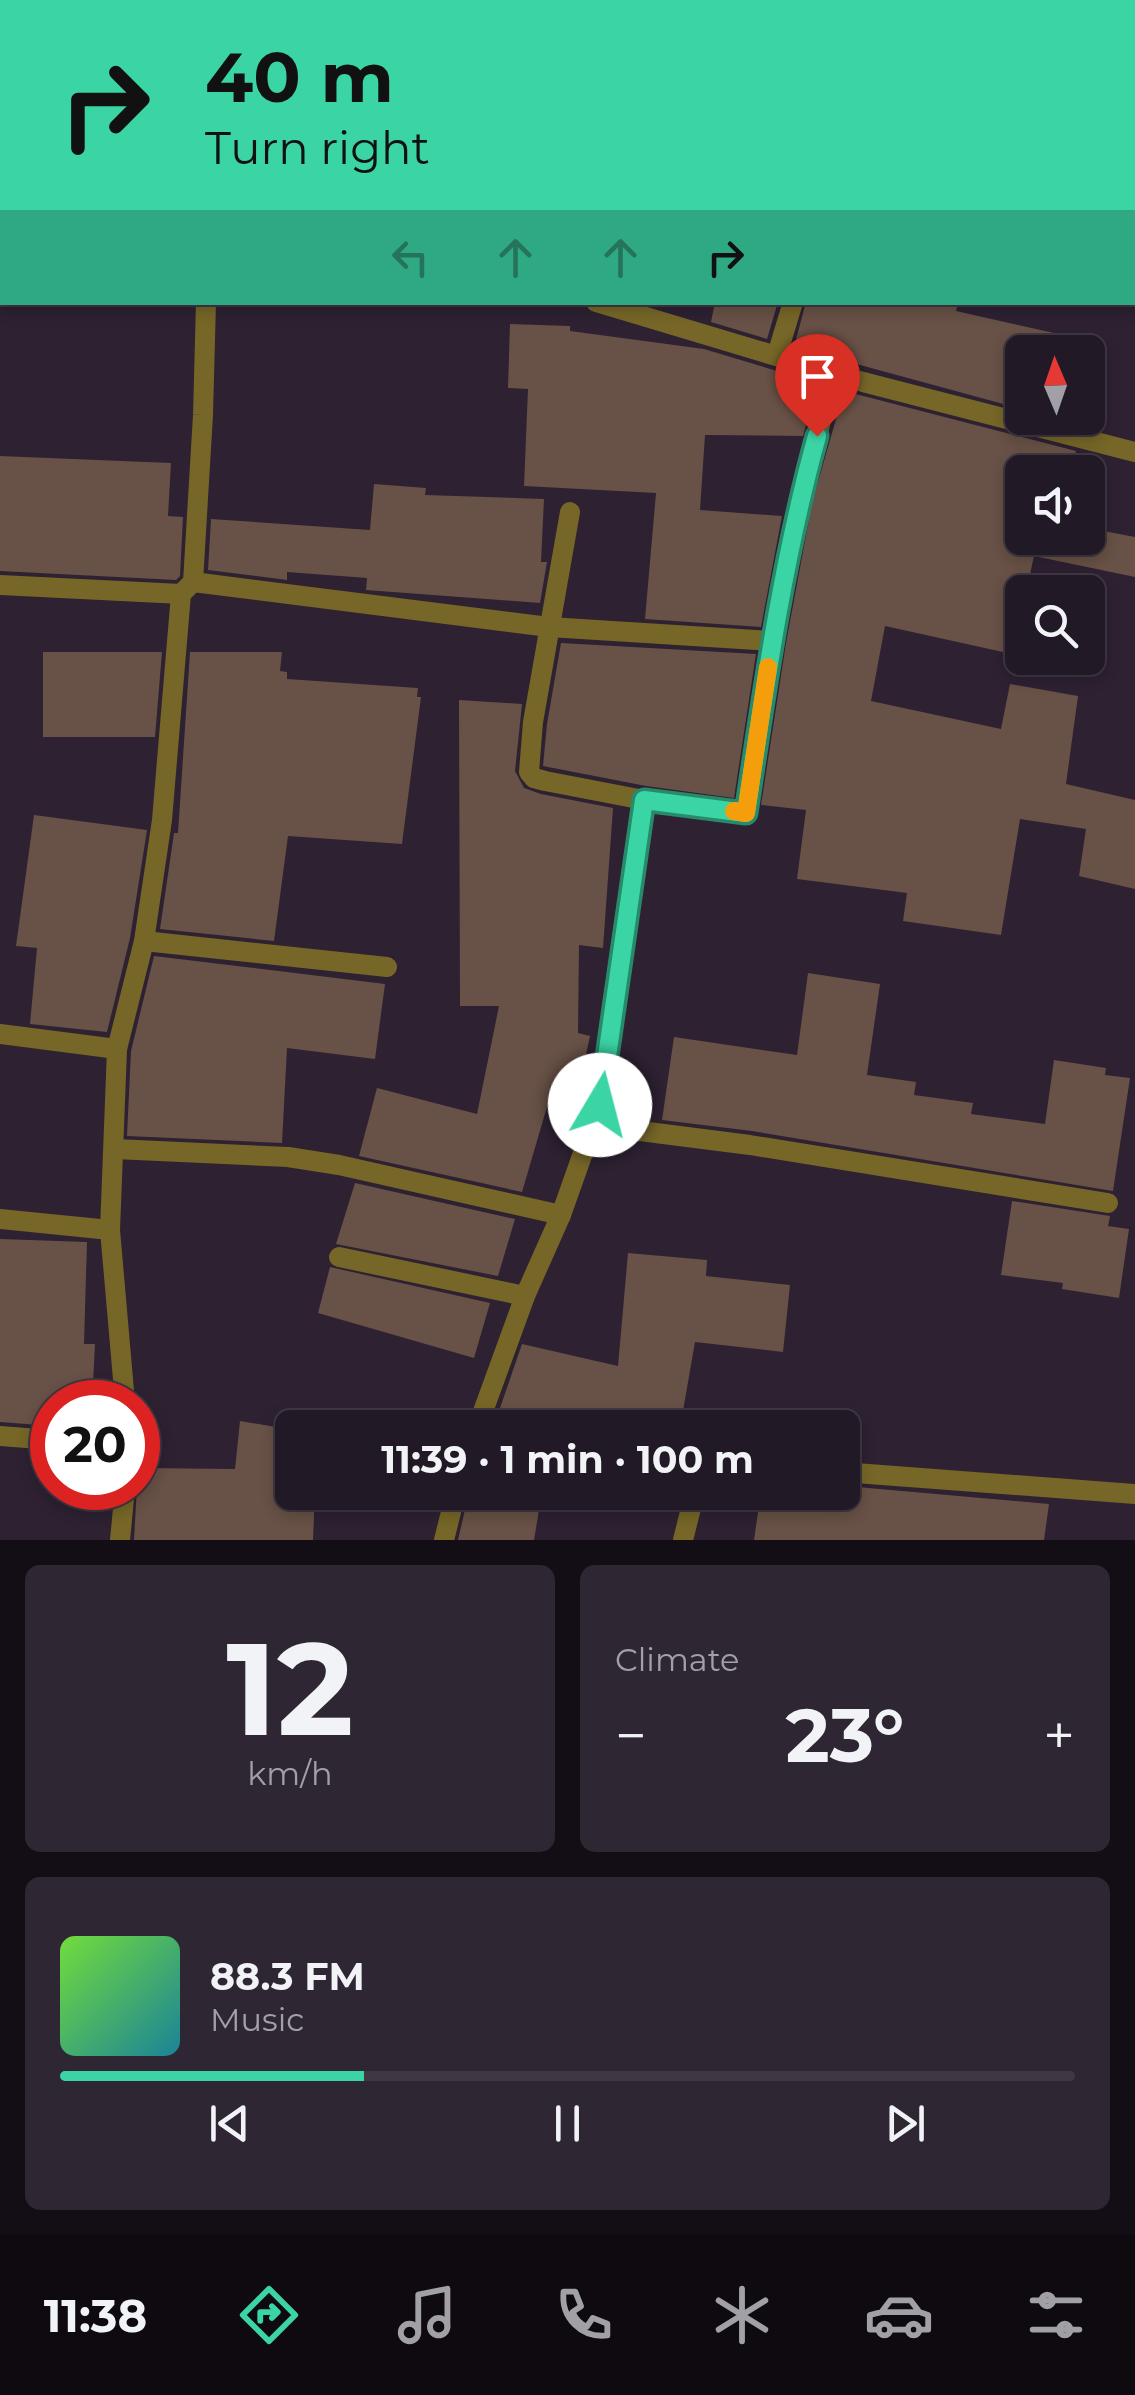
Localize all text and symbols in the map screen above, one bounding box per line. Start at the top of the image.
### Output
text: 40 m [205,34,394,120]
icon: right [40,40,170,170]
text: Turn right [205,120,430,175]
icon: left [383,230,438,285]
icon: ahead [488,230,543,285]
icon: ahead [593,230,648,285]
icon: right [698,230,753,285]
pin [775,334,860,437]
north arrow [1005,335,1105,435]
map controls [1005,335,1105,675]
icon: arrive [790,349,845,404]
button: sound [1005,455,1105,555]
button: search [1005,575,1105,675]
position arrow [548,1053,652,1157]
speed limit sign: 20 [30,1380,160,1510]
text: 11:39 · 1 min · 100 m [381,1436,754,1483]
text: 12 [226,1609,354,1768]
text: Climate [615,1640,739,1679]
text: 23° [786,1689,904,1781]
text: − [615,1702,647,1769]
text: + [1043,1702,1075,1769]
text: km/h [247,1754,333,1793]
text: 88.3 FM [210,1953,365,2000]
text: Music [210,2000,304,2039]
icon: previous [202,2096,257,2151]
icon: pause [540,2096,595,2151]
icon: next [878,2096,933,2151]
icon: directions [234,2280,304,2350]
icon: music [392,2280,462,2350]
icon: phone [549,2280,619,2350]
icon: climate [707,2280,777,2350]
icon: car [864,2280,934,2350]
icon: filters [1021,2280,1091,2350]
text: 11:38 [44,2288,147,2343]

